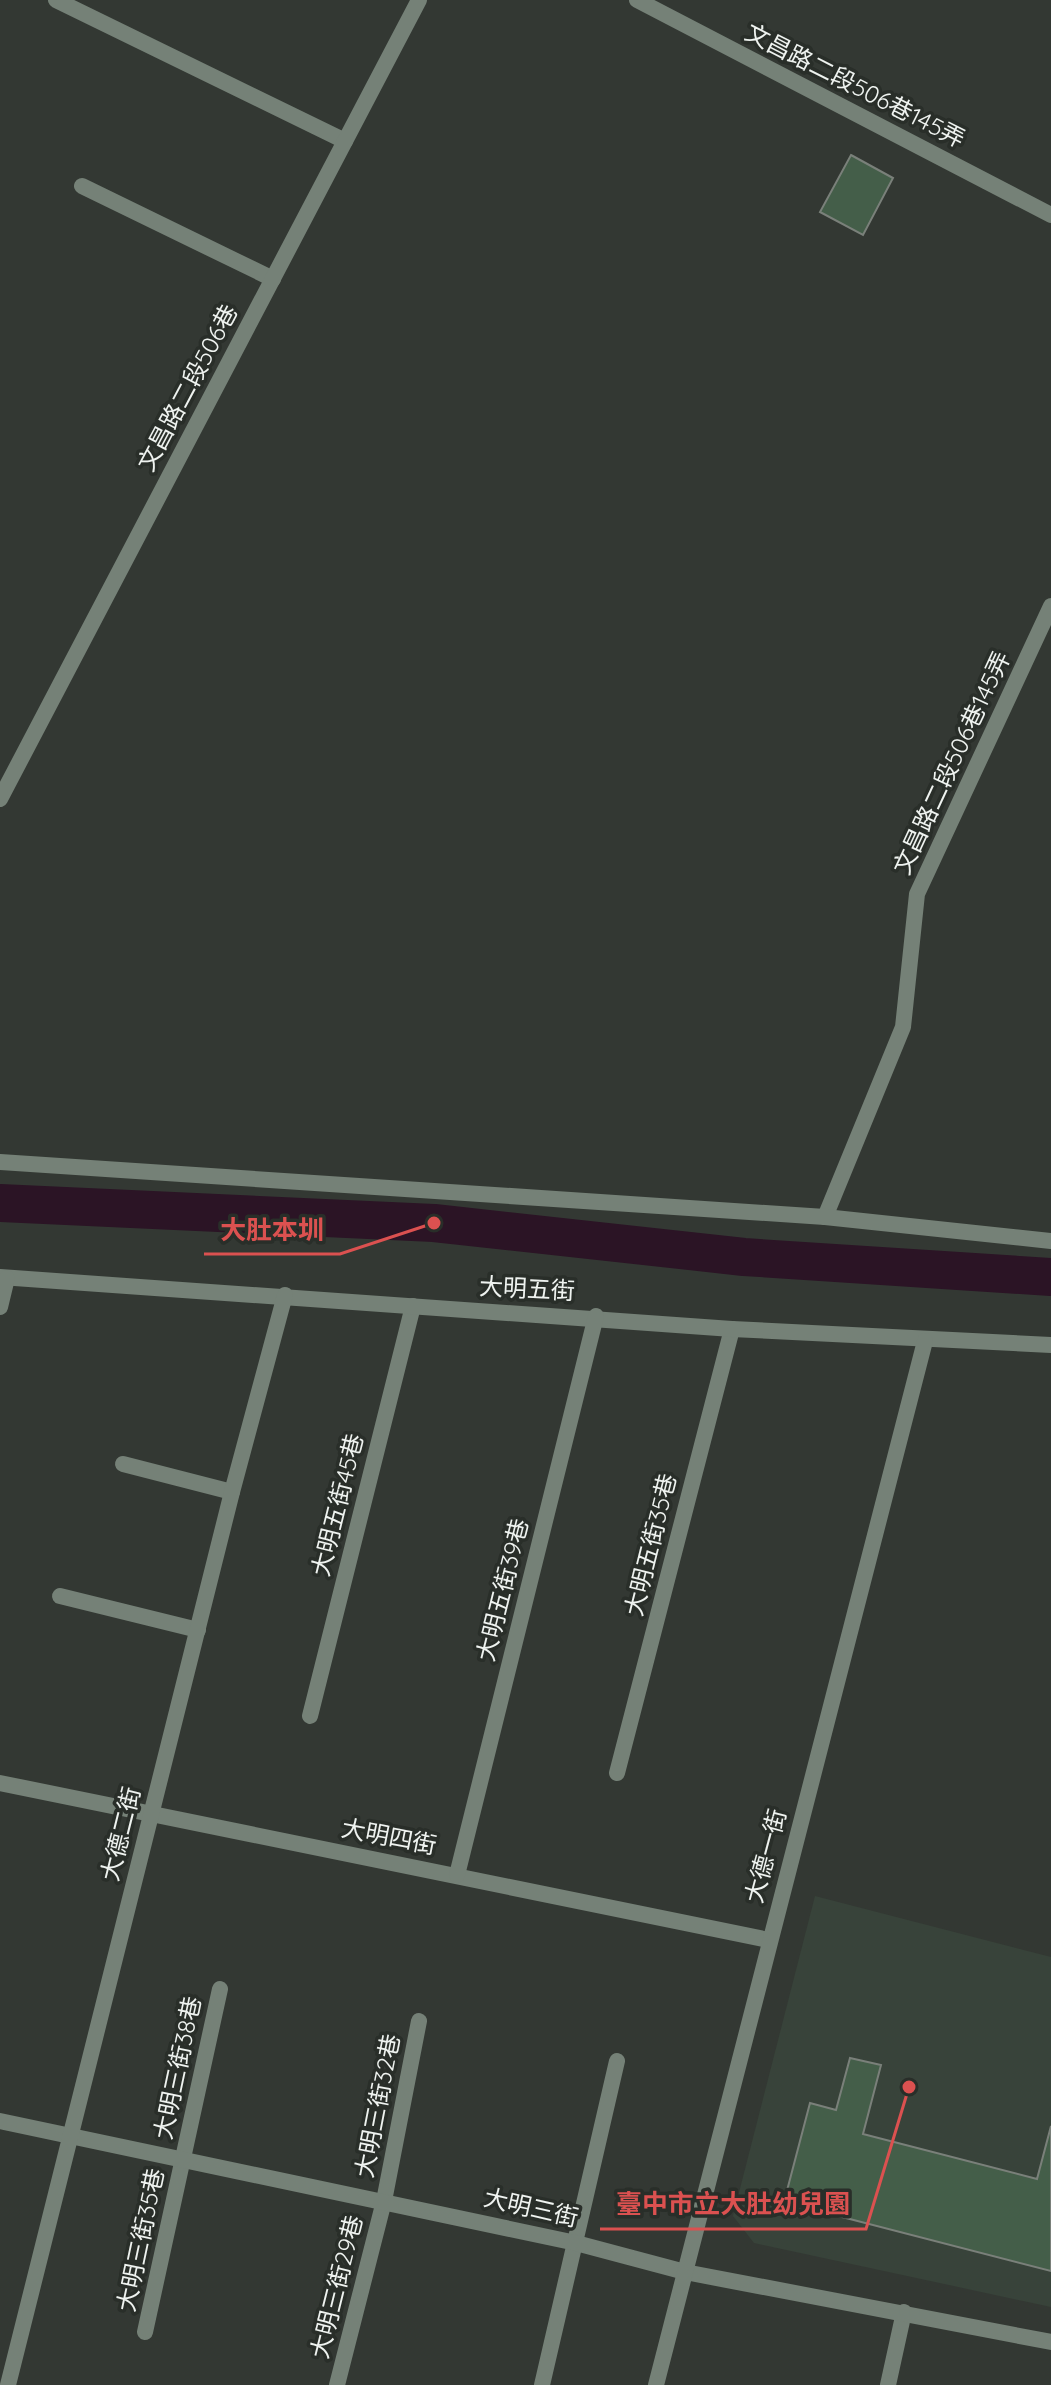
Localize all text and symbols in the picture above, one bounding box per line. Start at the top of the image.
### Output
street label: 文昌路二段506巷145弄 [741,17,970,154]
street label: 文昌路二段506巷 [131,299,244,476]
street label: 文昌路二段506巷145弄 [886,646,1016,879]
callout: 大肚本圳 [204,1204,340,1254]
text: 大肚本圳 [220,1213,324,1246]
street label: 大明五街 [478,1271,576,1305]
street label: 大明五街45巷 [305,1430,369,1579]
street label: 大明五街35巷 [618,1470,682,1619]
street label: 大明五街39巷 [470,1515,534,1664]
street label: 大德二街 [94,1784,146,1884]
street label: 大德一街 [738,1805,792,1906]
street label: 大明四街 [339,1812,439,1860]
street label: 大明三街38巷 [147,1993,207,2142]
street label: 大明三街32巷 [348,2031,406,2180]
street label: 大明三街35巷 [110,2165,170,2314]
callout: 臺中市立大肚幼兒園 [600,2179,866,2229]
street label: 大明三街 [481,2182,581,2232]
text: 臺中市立大肚幼兒園 [616,2187,850,2220]
street label: 大明三街29巷 [304,2212,368,2362]

